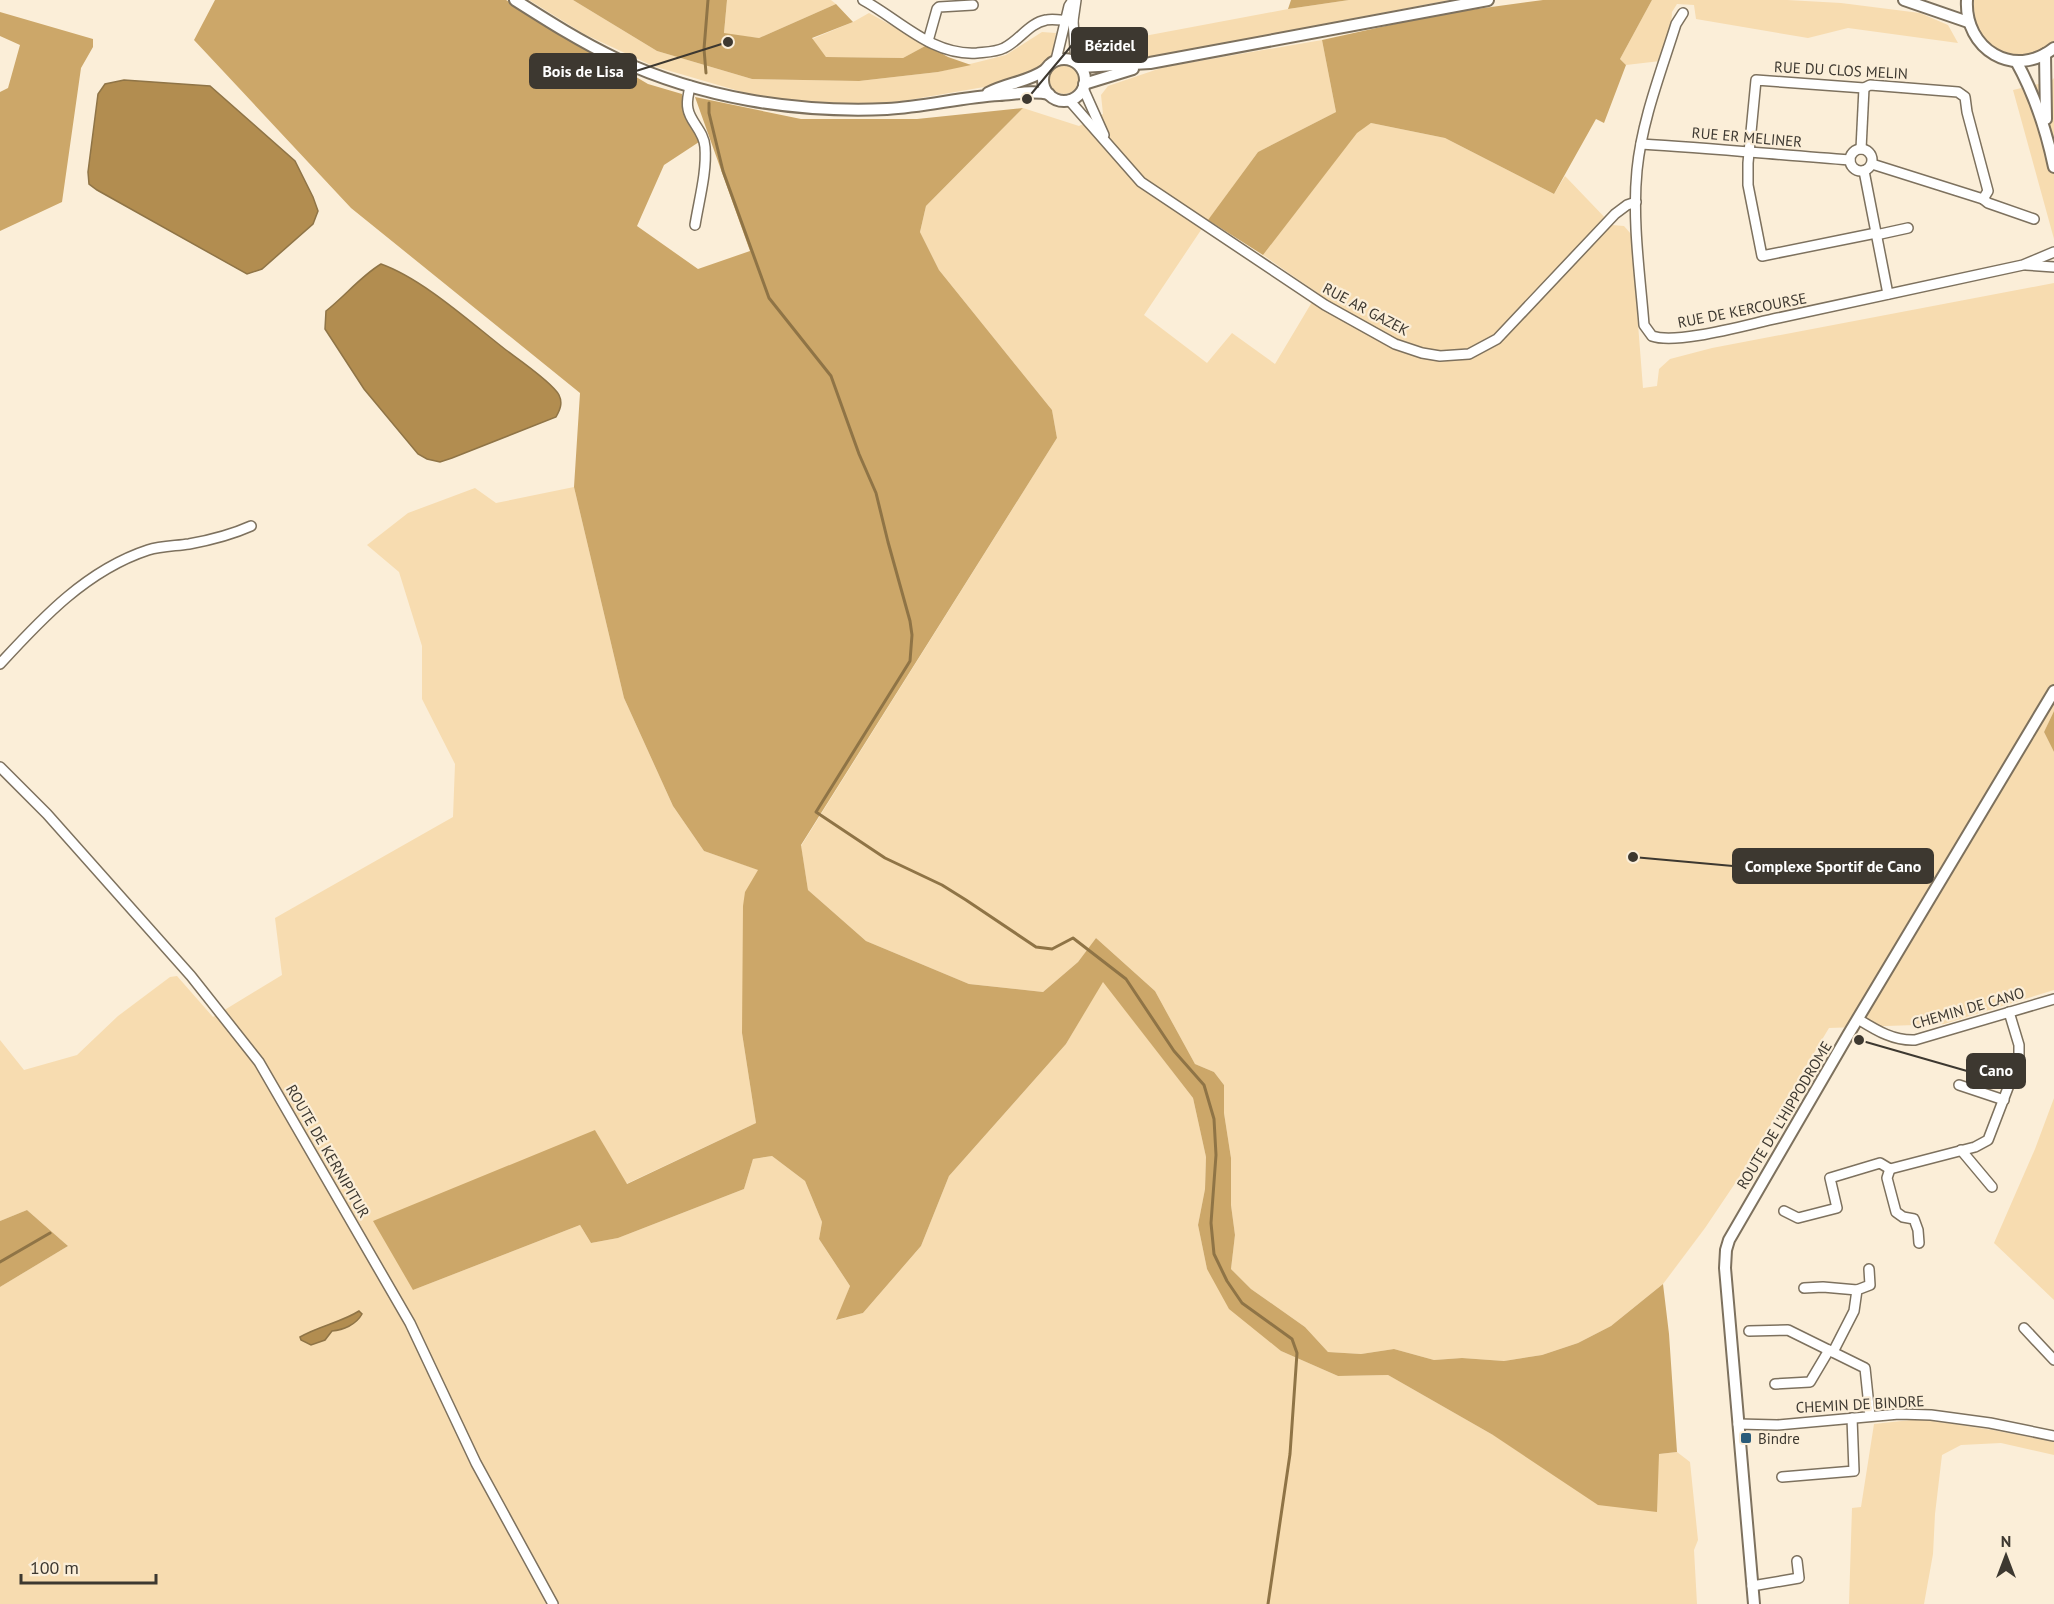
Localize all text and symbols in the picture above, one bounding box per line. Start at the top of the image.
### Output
callout: Bézidel [1072,28,1147,62]
text: Bézidel [1085,35,1136,55]
callout: Bois de Lisa [530,54,636,88]
street label: RUE DU CLOS MELIN [1774,57,1908,83]
text: Bois de Lisa [542,61,624,81]
street label: RUE ER MELINER [1691,123,1803,151]
street label: RUE AR GAZEK [1320,278,1412,340]
street label: RUE DE KERCOURSE [1676,288,1808,332]
callout: Complexe Sportif de Cano [1733,849,1933,883]
text: Complexe Sportif de Cano [1745,856,1922,876]
street label: CHEMIN DE CANO [1910,983,2026,1033]
street label: ROUTE DE L'HIPPODROME [1732,1038,1836,1192]
callout: Cano [1967,1054,2025,1088]
text: Cano [1979,1060,2013,1080]
street label: ROUTE DE KERNIPITUR [282,1081,374,1221]
street label: CHEMIN DE BINDRE [1795,1391,1925,1417]
place label: Bindre [1758,1429,1800,1448]
marker: Bindre [1739,1431,1753,1445]
north arrow [1976,1526,2036,1586]
text: N [2001,1531,2011,1551]
scale bar [21,1547,156,1585]
text: 100 m [30,1556,79,1579]

